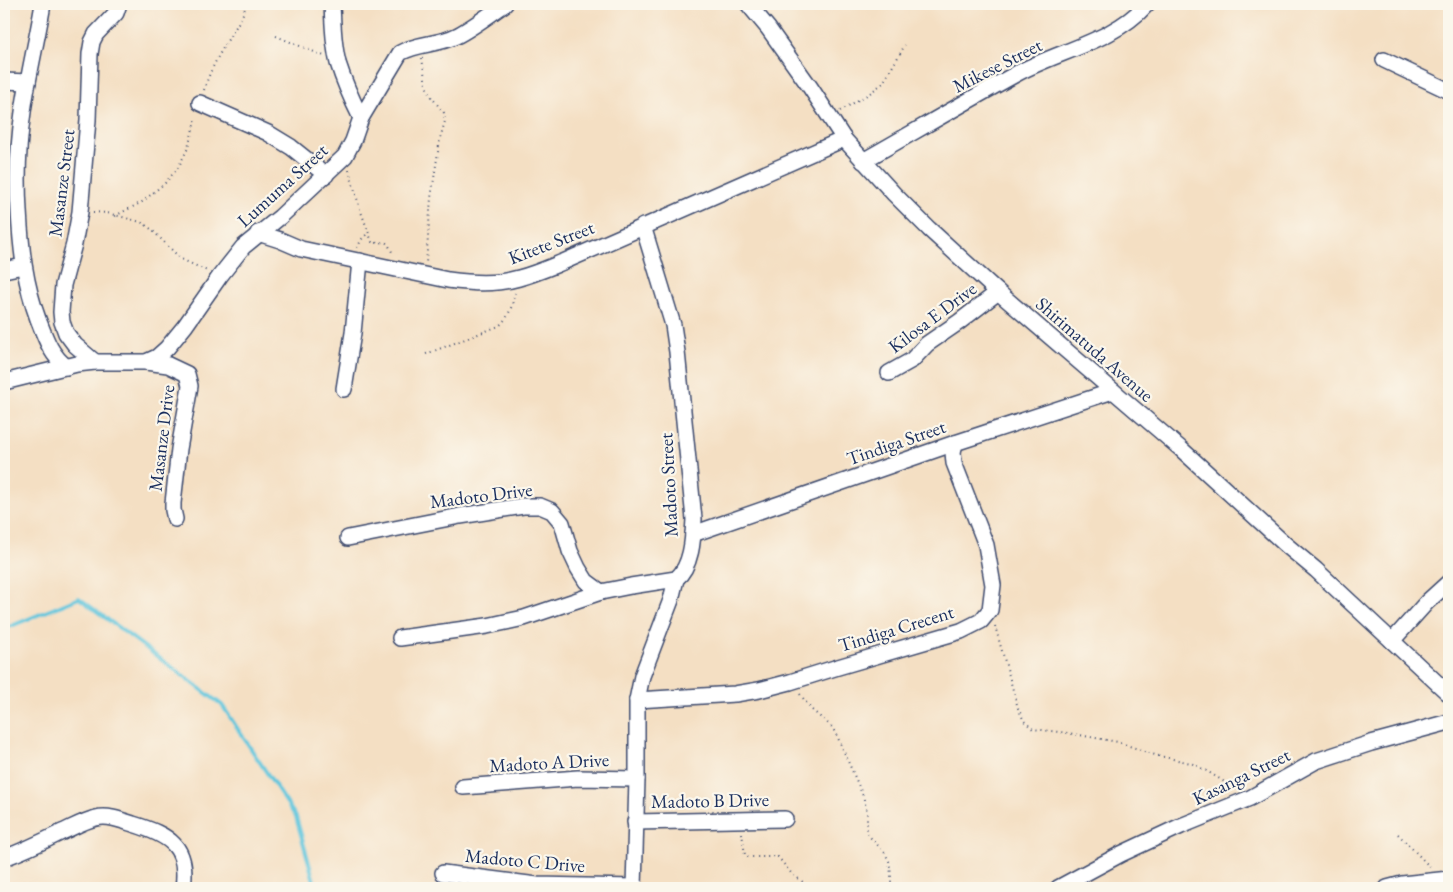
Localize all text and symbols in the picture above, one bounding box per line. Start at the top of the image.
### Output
street label: Mikese Street [948,32,1046,99]
street label: Masanze Street [42,128,80,238]
street label: Lumuma Street [232,138,333,233]
street label: Kitete Street [505,215,598,270]
street label: Kilosa E Drive [883,276,981,359]
street label: Shirimatuda Avenue [1031,291,1159,407]
street label: Masanze Drive [143,383,180,493]
street label: Tindiga Street [843,414,949,471]
street label: Madoto Street [653,432,684,538]
street label: Madoto Drive [428,477,534,514]
street label: Tindiga Crecent [836,599,957,658]
street label: Kasanga Street [1188,742,1294,811]
street label: Madoto A Drive [488,747,610,778]
street label: Madoto B Drive [651,787,769,814]
street label: Madoto C Drive [464,843,586,878]

